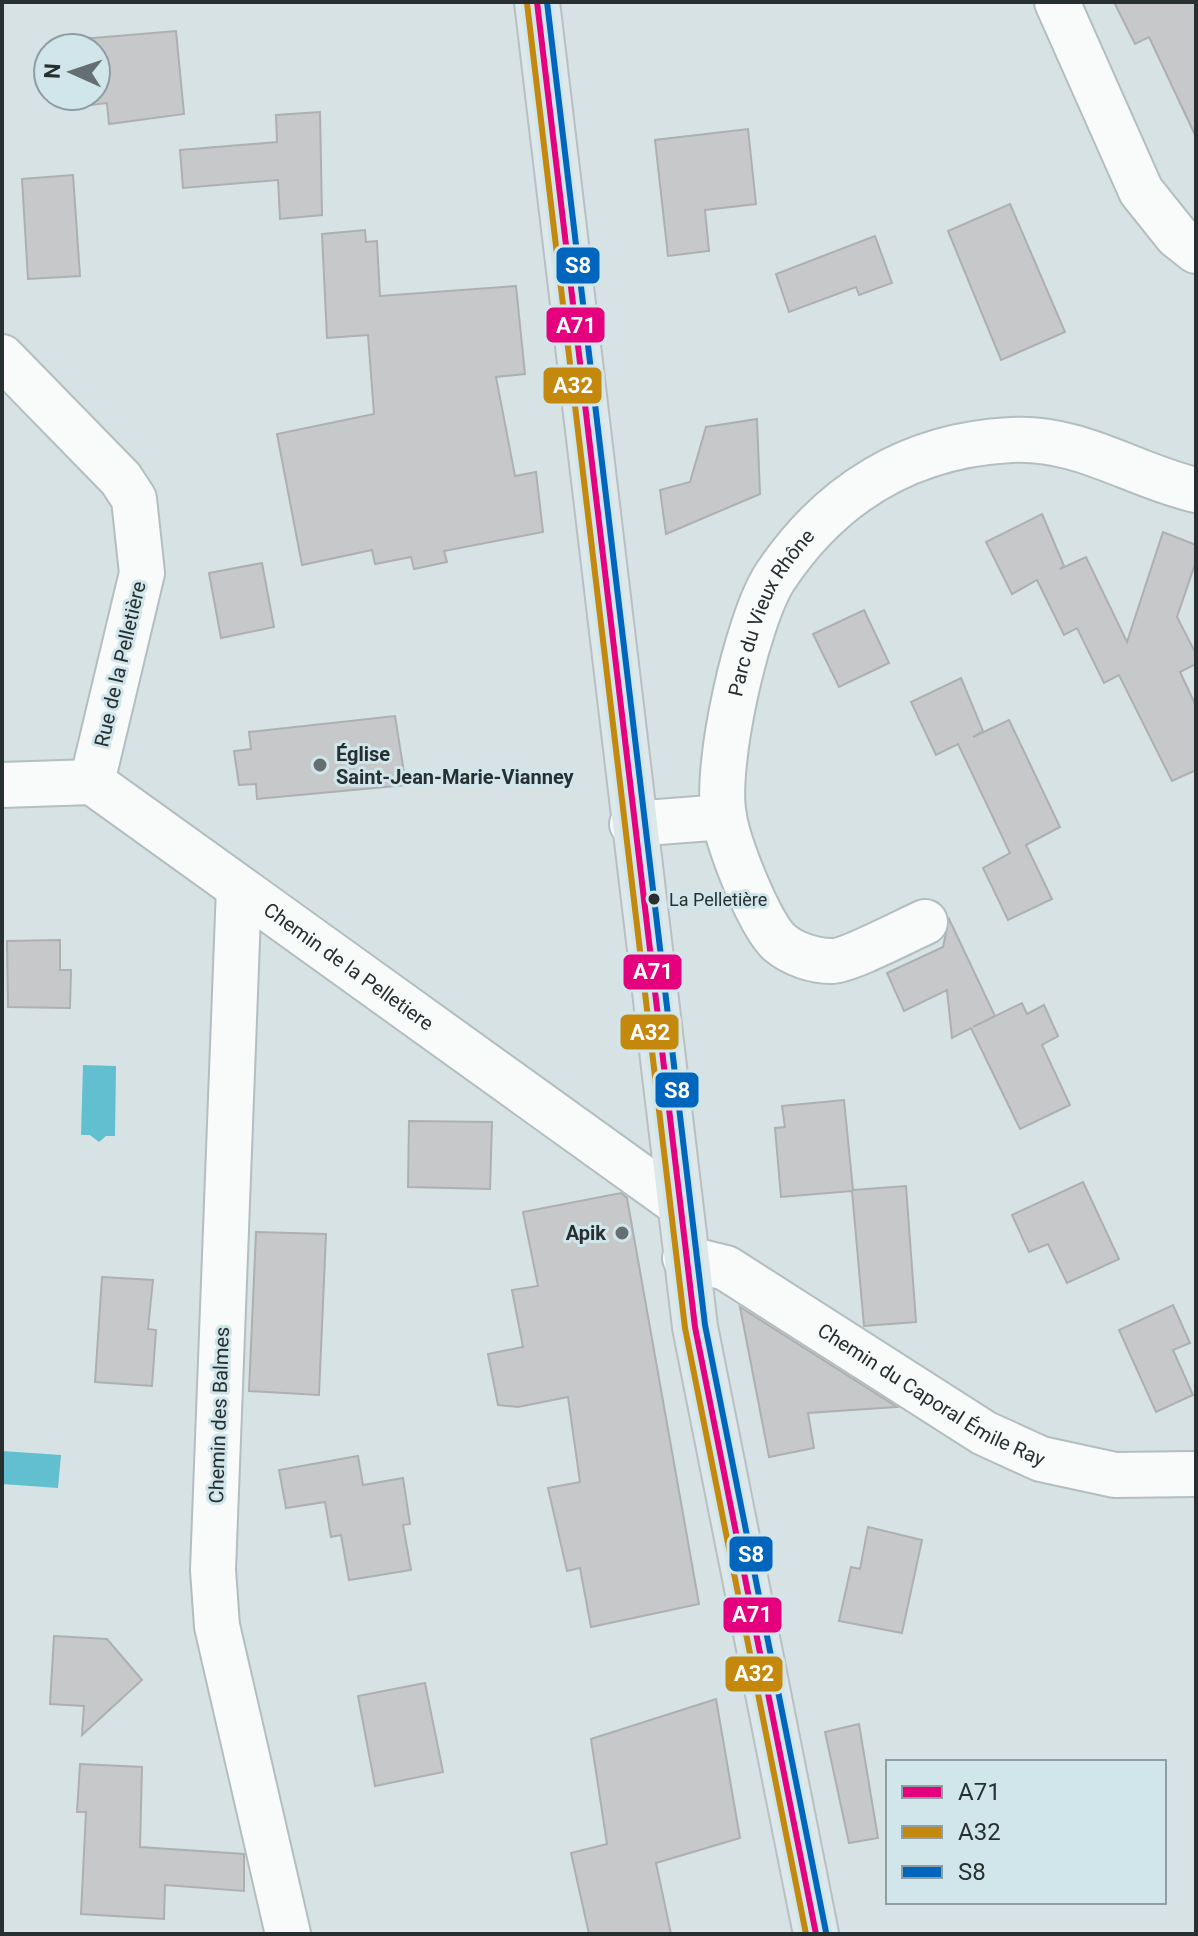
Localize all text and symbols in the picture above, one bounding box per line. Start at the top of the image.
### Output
north arrow [32,32,112,112]
text: N [40,63,65,79]
line badge: S8 [555,246,601,285]
text: S8 [565,253,591,278]
line badge: A71 [545,306,606,344]
text: A71 [556,313,596,338]
line badge: A32 [542,366,603,405]
text: A32 [553,373,593,398]
street label: Parc du Vieux Rhône [723,524,819,699]
street label: Rue de la Pelletière [89,579,151,749]
place label: Église Saint-Jean-Marie-Vianney [336,742,575,789]
marker: Église Saint-Jean-Marie-Vianney [311,756,329,774]
place label: La Pelletière [669,889,767,910]
marker: La Pelletière [646,891,662,907]
street label: Chemin de la Pelletiere [259,897,438,1036]
line badge: A71 [622,953,683,991]
text: A71 [633,959,673,984]
line badge: A32 [619,1013,680,1051]
text: A32 [630,1020,670,1045]
line badge: S8 [654,1071,700,1109]
text: S8 [664,1078,690,1103]
place label: Apik [566,1221,606,1245]
marker: Apik [613,1224,631,1242]
street label: Chemin du Caporal Émile Ray [813,1318,1049,1472]
street label: Chemin des Balmes [204,1326,234,1504]
line badge: S8 [728,1535,774,1573]
text: S8 [738,1542,764,1567]
line badge: A71 [722,1596,783,1634]
text: A71 [732,1602,772,1627]
line badge: A32 [724,1655,784,1693]
text: A32 [734,1661,774,1686]
legend [886,1760,1166,1904]
text: A71 [958,1778,1001,1806]
text: A32 [958,1818,1001,1846]
text: S8 [958,1858,986,1886]

